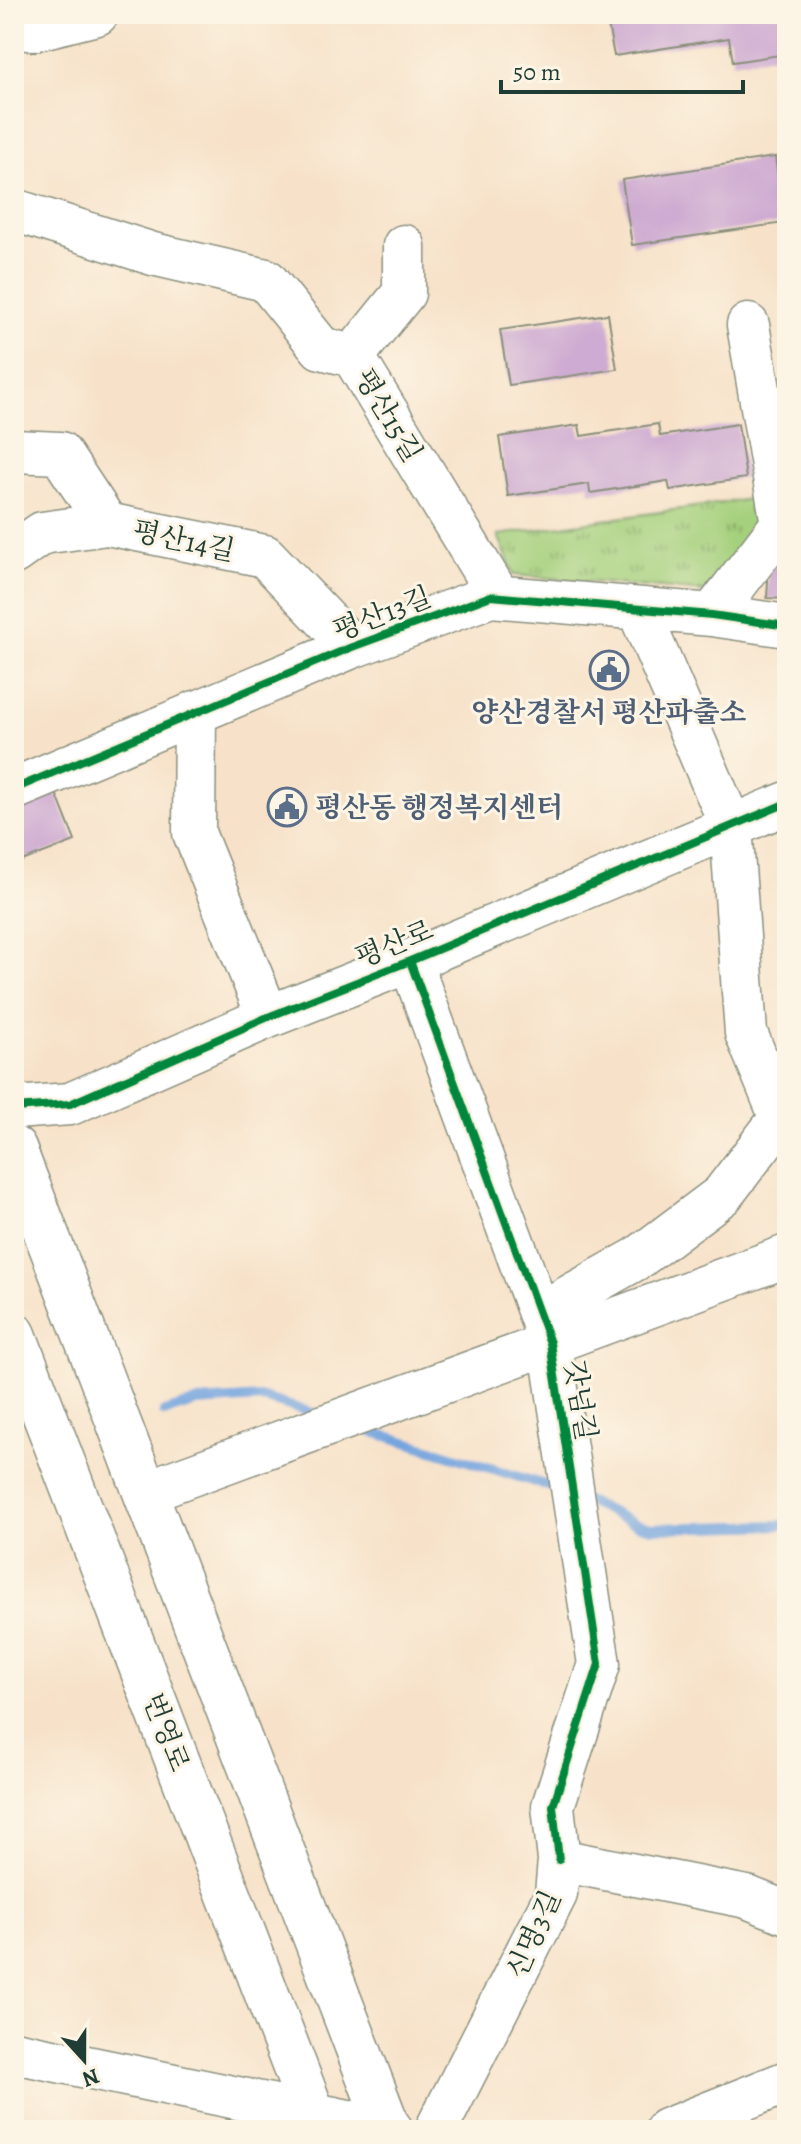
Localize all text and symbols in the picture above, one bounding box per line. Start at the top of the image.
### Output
scale bar [501,44,743,94]
text: 50 m [513,56,561,88]
street label: 평산15길 [345,362,431,469]
street label: 평산14길 [129,512,238,570]
street label: 평산13길 [328,578,437,650]
public building icon: 양산경찰서 평산파출소 [588,649,630,691]
place label: 양산경찰서 평산파출소 [471,694,747,732]
public building icon: 평산동 행정복지센터 [266,786,308,828]
place label: 평산동 행정복지센터 [315,789,563,827]
street label: 평산로 [350,911,439,977]
street label: 갓넘길 [555,1357,605,1443]
street label: 번영로 [134,1688,198,1777]
street label: 신명3길 [498,1884,570,1985]
north arrow [44,2020,124,2100]
text: N [78,2061,104,2095]

